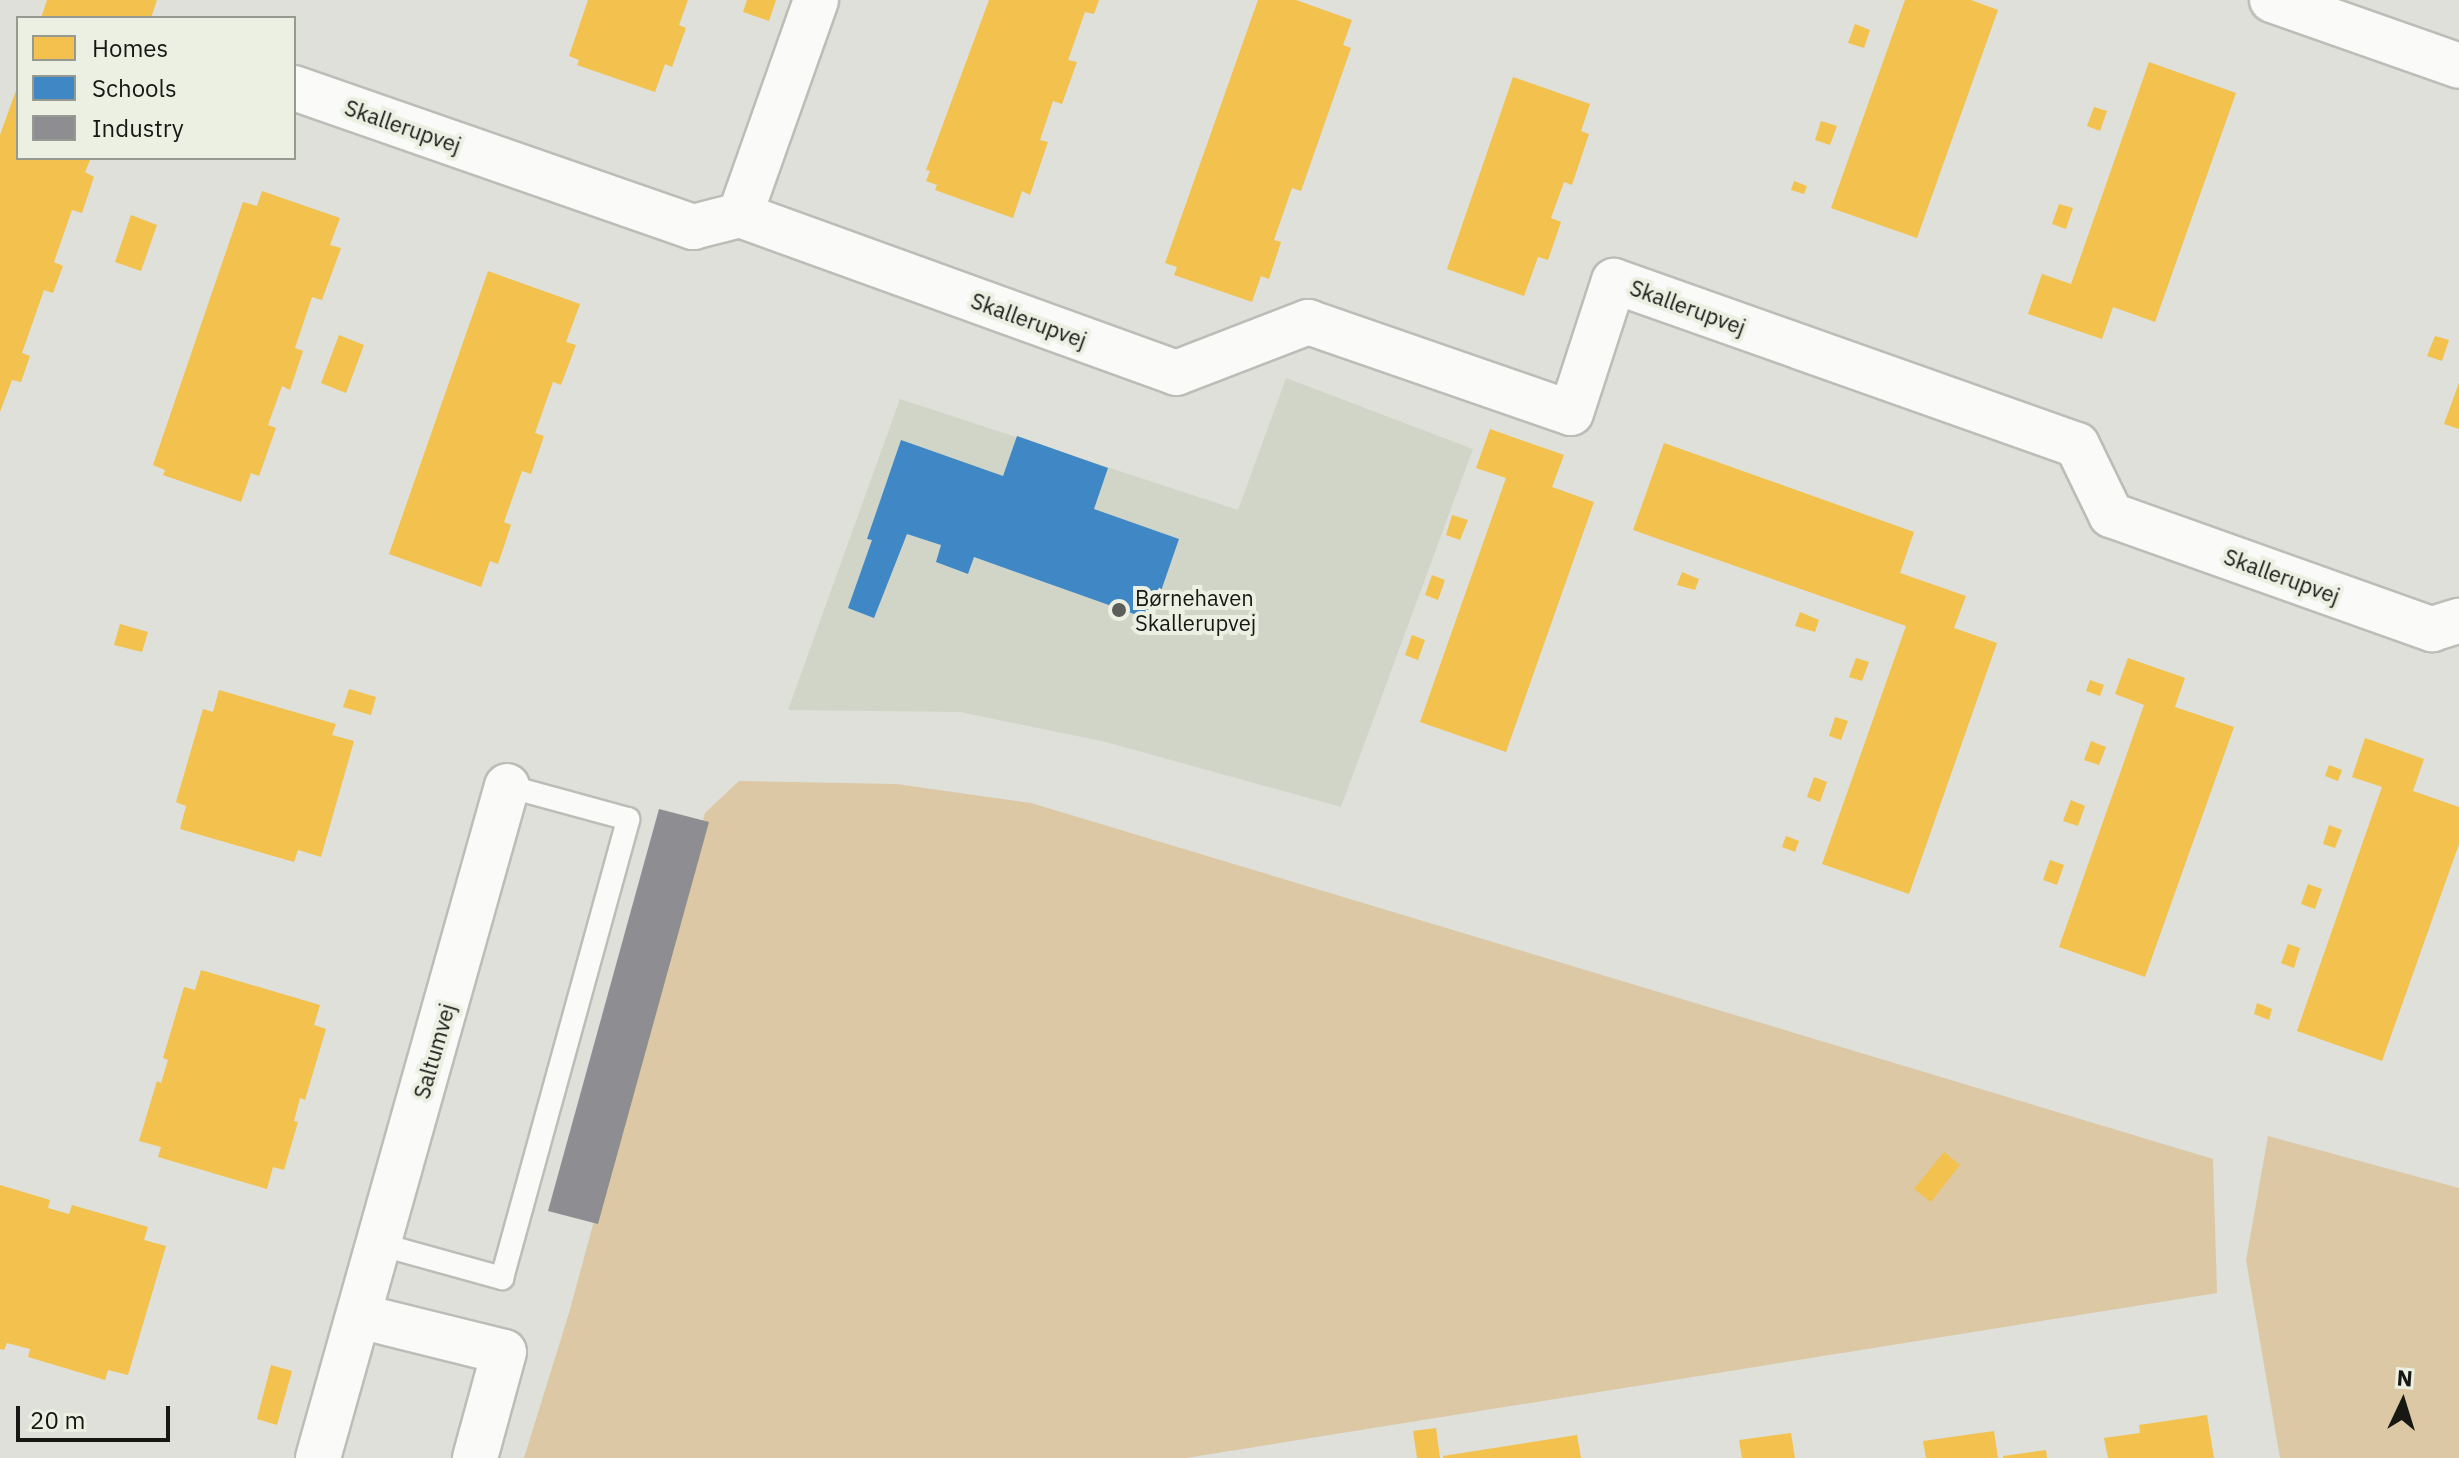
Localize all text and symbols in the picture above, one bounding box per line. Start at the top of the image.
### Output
legend [16,16,296,160]
text: Homes [92,32,168,64]
text: Schools [92,72,177,104]
street label: Skallerupvej [341,94,465,158]
text: Industry [92,112,184,144]
street label: Skallerupvej [1626,274,1750,340]
street label: Skallerupvej [967,287,1091,353]
street label: Skallerupvej [2220,543,2344,609]
place label: Børnehaven Skallerupvej [1135,584,1256,636]
marker: Børnehaven Skallerupvej [1110,601,1128,619]
street label: Saltumvej [408,1000,460,1102]
north arrow [2363,1362,2443,1442]
text: N [2396,1363,2414,1393]
scale bar [20,1390,174,1440]
text: 20 m [30,1404,85,1436]

